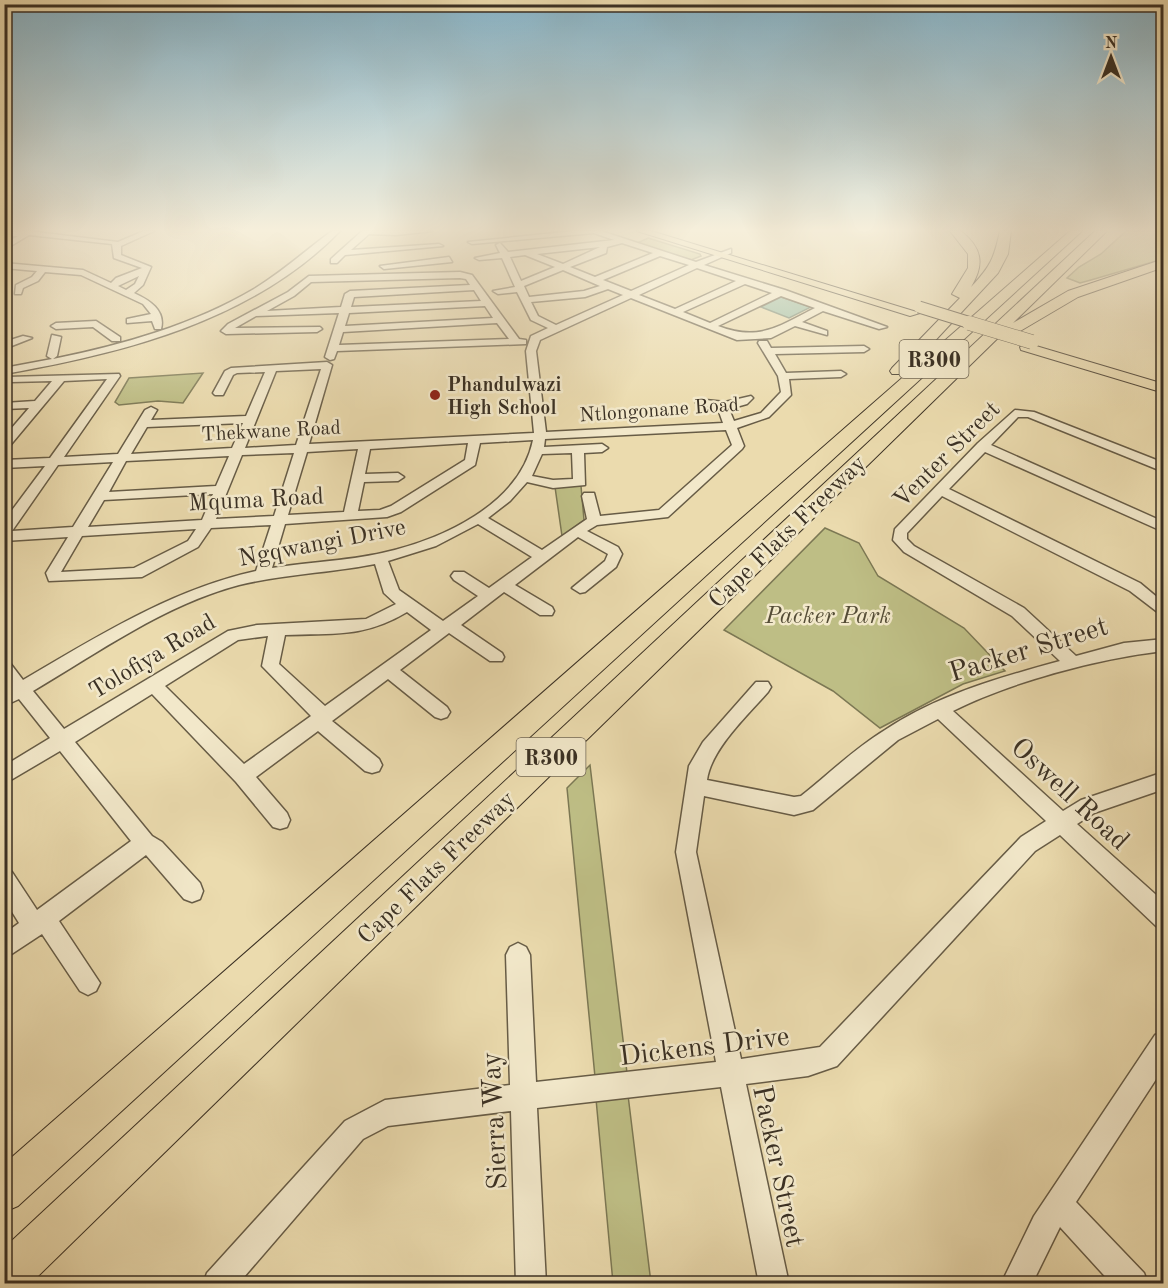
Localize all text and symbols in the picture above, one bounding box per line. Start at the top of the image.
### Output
north arrow [1081,27,1141,87]
text: N [1105,36,1118,52]
road number: R300 [900,340,968,378]
place label: Phandulwazi High School [447,376,561,419]
marker: Phandulwazi High School [428,388,442,402]
street label: Ntlongonane Road [579,395,740,427]
street label: Venter Street [889,397,1005,513]
street label: Thekwane Road [201,418,341,446]
street label: Cape Flats Freeway [705,451,872,613]
street label: Mquma Road [188,485,325,517]
street label: Ngqwangi Drive [237,516,408,572]
park label: Packer Park [764,605,891,629]
street label: Tolofiya Road [86,611,220,705]
street label: Packer Street [946,613,1112,688]
street label: Oswell Road [1004,734,1133,857]
road number: R300 [516,738,586,776]
street label: Cape Flats Freeway [354,787,521,949]
street label: Dickens Drive [618,1024,791,1072]
street label: Sierra Way [478,1051,514,1191]
street label: Packer Street [746,1083,808,1250]

